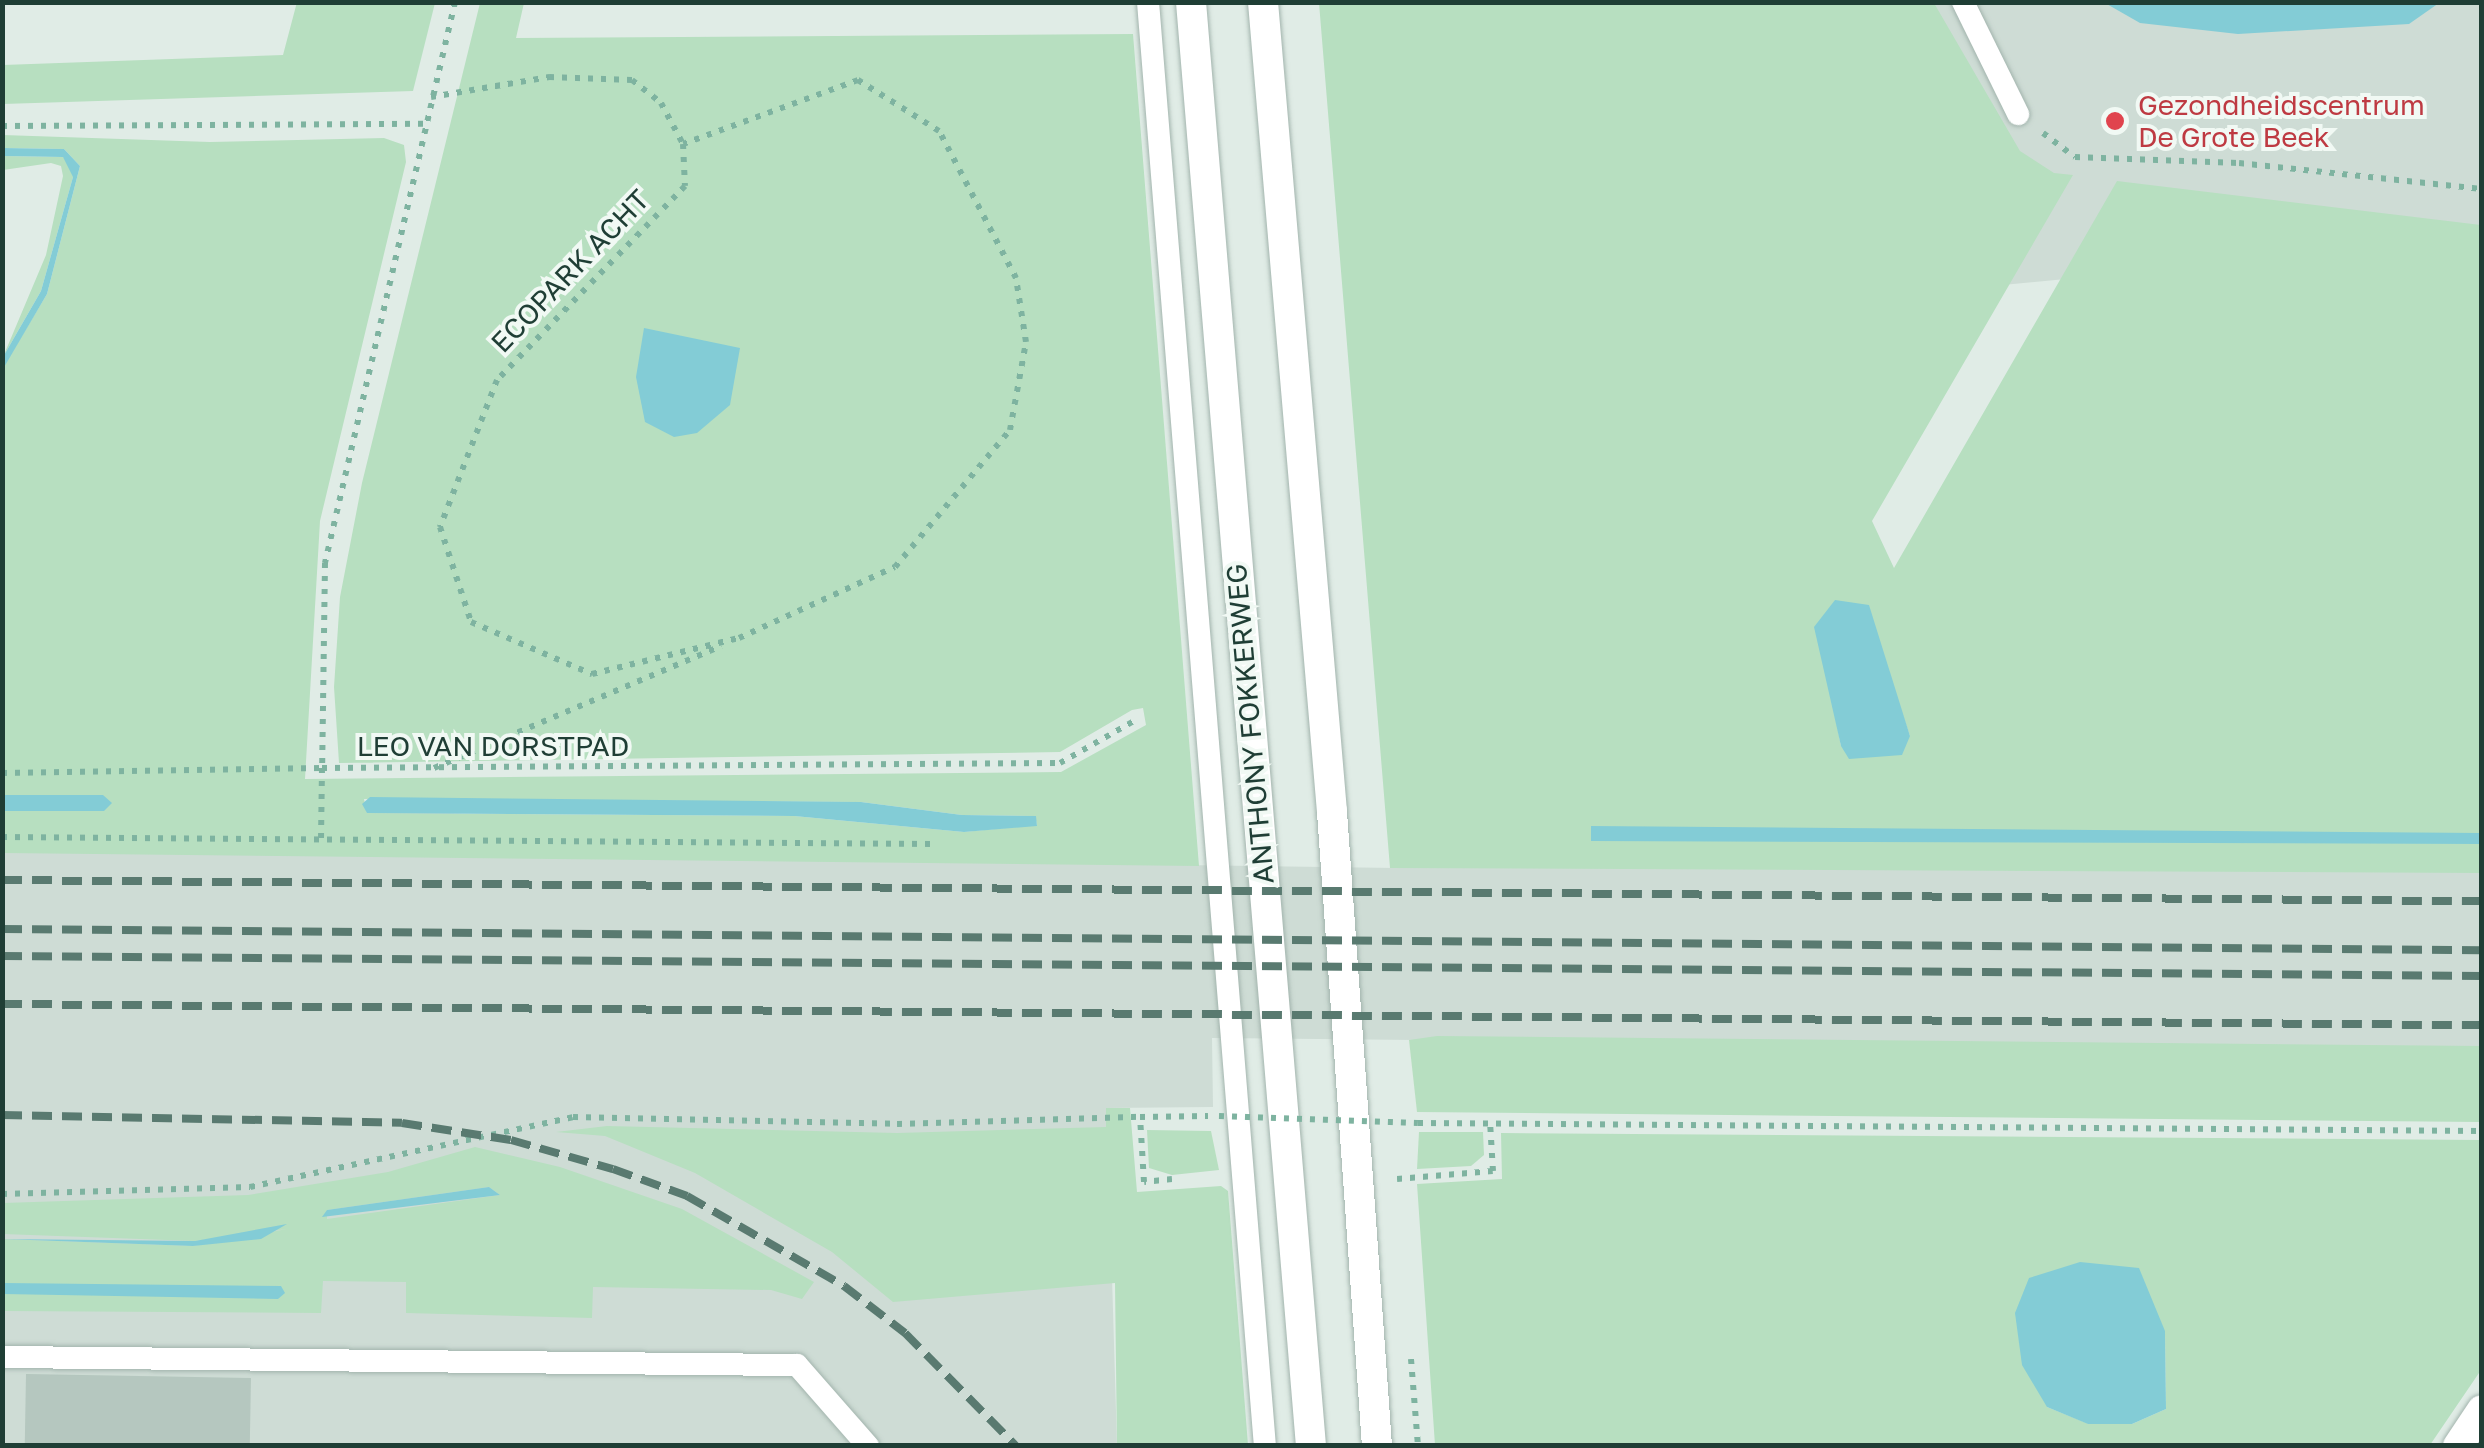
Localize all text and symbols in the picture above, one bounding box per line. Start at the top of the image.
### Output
place label: Gezondheidscentrum De Grote Beek [2138,88,2425,154]
marker: Gezondheidscentrum De Grote Beek [2102,108,2128,134]
street label: ECOPARK ACHT [484,183,656,359]
street label: ANTHONY FOKKERWEG [1219,563,1281,885]
street label: LEO VAN DORSTPAD [357,729,629,763]

